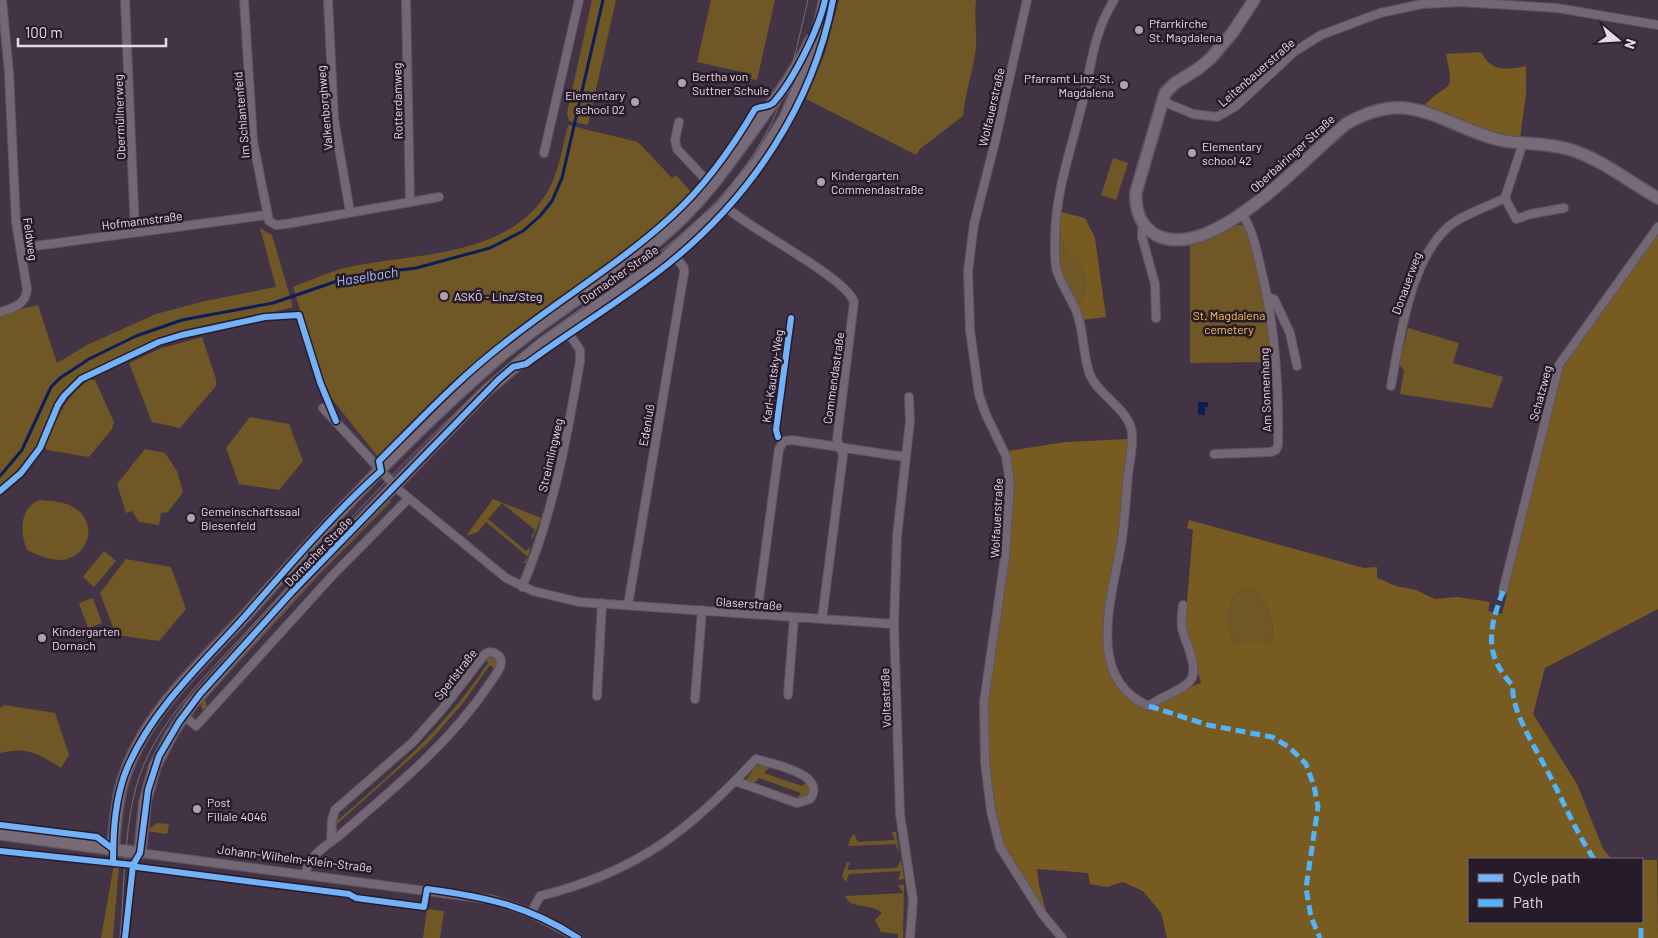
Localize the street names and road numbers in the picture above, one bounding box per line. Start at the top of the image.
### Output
street label: Leitenbauerstraße [1215,35,1297,109]
street label: Rotterdamweg [389,62,405,140]
street label: Valkenborghweg [313,65,335,151]
street label: Wolfauerstraße [975,66,1007,148]
street label: Im Schlantenfeld [230,71,252,159]
street label: Obermüllnerweg [111,74,127,160]
street label: Oberbairinger Straße [1247,111,1337,195]
street label: Hofmannstraße [101,208,183,232]
street label: Feldweg [21,217,41,261]
street label: Dornacher Straße [577,242,661,306]
street label: Donauerweg [1388,250,1424,316]
street label: Karl-Kautsky-Weg [759,328,785,424]
street label: Commendastraße [820,331,846,425]
street label: Am Sonnenhang [1257,348,1273,432]
street label: Schatzweg [1526,364,1554,422]
street label: Edenluß [635,403,657,447]
street label: Streimlingweg [535,417,565,493]
street label: Wolfauerstraße [987,478,1005,558]
street label: Dornacher Straße [281,513,355,589]
street label: Glaserstraße [715,594,783,612]
street label: Sperlstraße [431,646,479,702]
street label: Voltastraße [877,668,893,728]
street label: Johann-Wilhelm-Klein-Straße [217,842,373,874]

